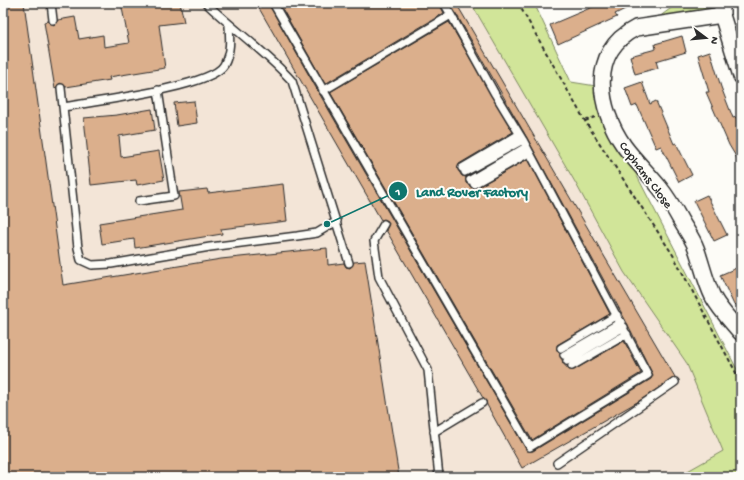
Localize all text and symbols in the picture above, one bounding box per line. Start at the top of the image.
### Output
north arrow [686,18,726,58]
text: N [707,35,720,45]
street label: Cophams Close [615,139,675,212]
callout: Land Rover Factory [388,178,536,204]
text: Land Rover Factory [416,185,528,202]
text: 1 [395,186,401,200]

